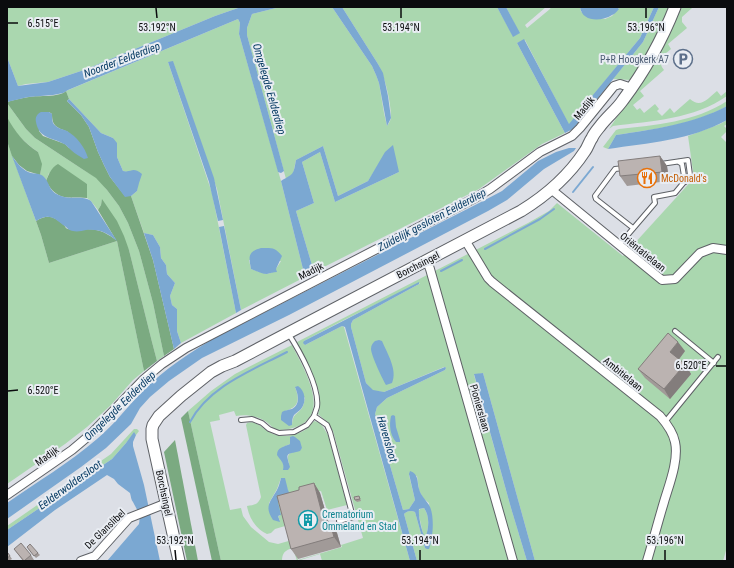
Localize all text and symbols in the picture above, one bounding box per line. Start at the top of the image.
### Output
text: 6.515°E [27,18,59,29]
text: 53.192°N [138,22,176,33]
text: 53.194°N [382,22,420,33]
text: 53.196°N [627,22,665,33]
water label: Noorder Eelderdiep [82,39,162,81]
water label: Omgelegde Eelderdiep [250,42,288,136]
parking icon: P+R Hoogkerk A7 [672,48,694,70]
place label: P+R Hoogkerk A7 [600,54,669,65]
street label: Madijk [571,94,597,122]
restaurant icon: McDonald's [636,167,658,189]
place label: McDonald's [661,173,707,184]
water label: Zuidelijk gesloten Eelderdiep [375,186,488,255]
street label: Oriëntatielaan [618,230,668,274]
street label: Borchsingel [395,250,441,280]
street label: Madijk [297,260,326,282]
street label: Ambitielaan [601,355,645,393]
text: 6.520°E [675,360,707,371]
water label: Omgelegde Eelderdiep [82,369,158,443]
street label: Pionierslaan [468,383,492,433]
text: 6.520°E [27,385,59,396]
water label: Havensloot [374,414,400,464]
street label: Madijk [33,444,61,468]
water label: Eelderwoldersloot [36,457,105,513]
street label: Borchsingel [154,469,174,517]
street label: De Glanslibel [83,507,127,551]
building icon: Crematorium Ommeland en Stad [297,509,319,531]
place label: Crematorium Ommeland en Stad [322,509,397,532]
text: 53.192°N [156,535,194,546]
text: 53.194°N [401,535,439,546]
text: 53.196°N [646,535,684,546]

